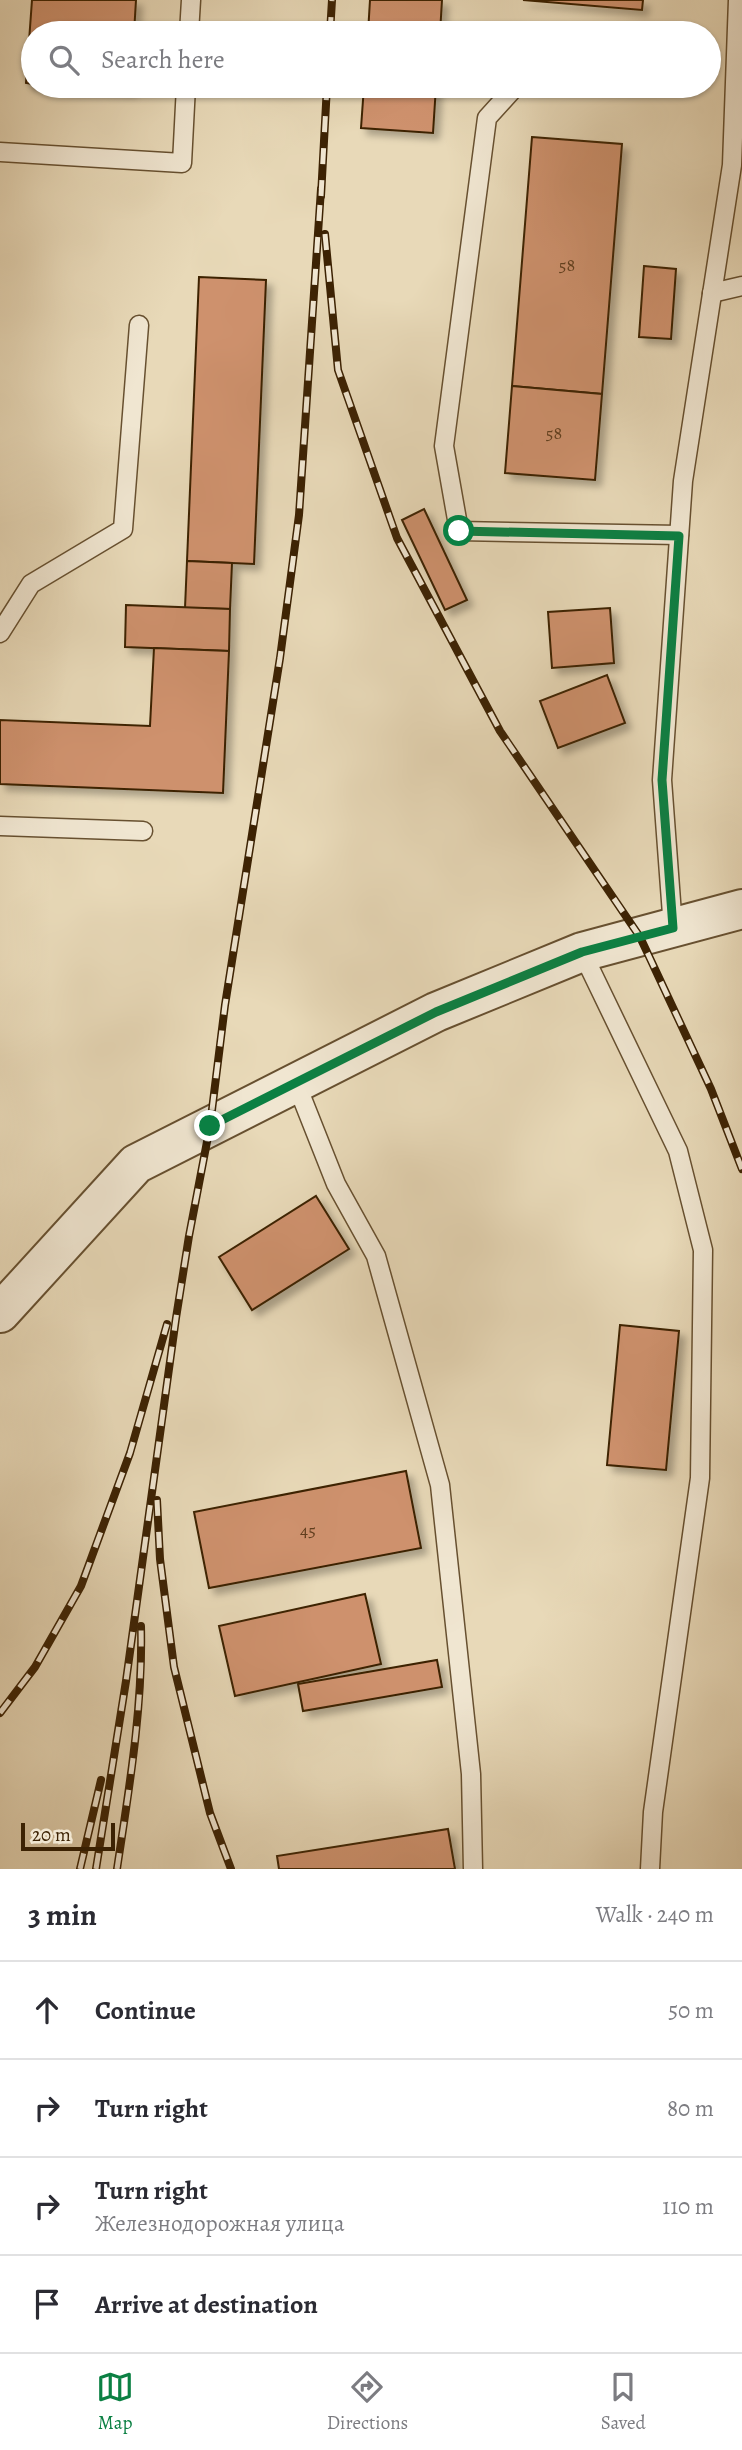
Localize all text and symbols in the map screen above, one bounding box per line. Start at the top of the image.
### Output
search box [21,21,721,98]
icon: search [45,41,83,79]
text: Search here [101,42,225,77]
house number: 58 [559,253,575,277]
house number: 58 [546,421,562,445]
route start [443,515,474,546]
route end [194,1110,225,1141]
house number: 45 [300,1518,316,1542]
scale bar [21,1820,116,1852]
text: 20 m [32,1822,71,1848]
text: 3 min [28,1895,97,1935]
text: Walk · 240 m [596,1899,714,1930]
icon: ahead [28,1991,66,2029]
text: Continue [95,1993,196,2028]
text: 50 m [668,1995,714,2026]
icon: right [28,2089,66,2127]
text: Turn right [95,2091,208,2126]
text: 80 m [667,2093,714,2124]
text: Turn right [95,2173,208,2208]
icon: right [28,2187,66,2225]
text: 110 m [662,2191,714,2222]
text: Железнодорожная улица [95,2208,344,2239]
icon: arrive [28,2285,66,2323]
text: Arrive at destination [95,2287,318,2322]
tab: Map [96,2368,134,2436]
tab: Directions [327,2368,408,2436]
tab: Saved [601,2368,646,2436]

